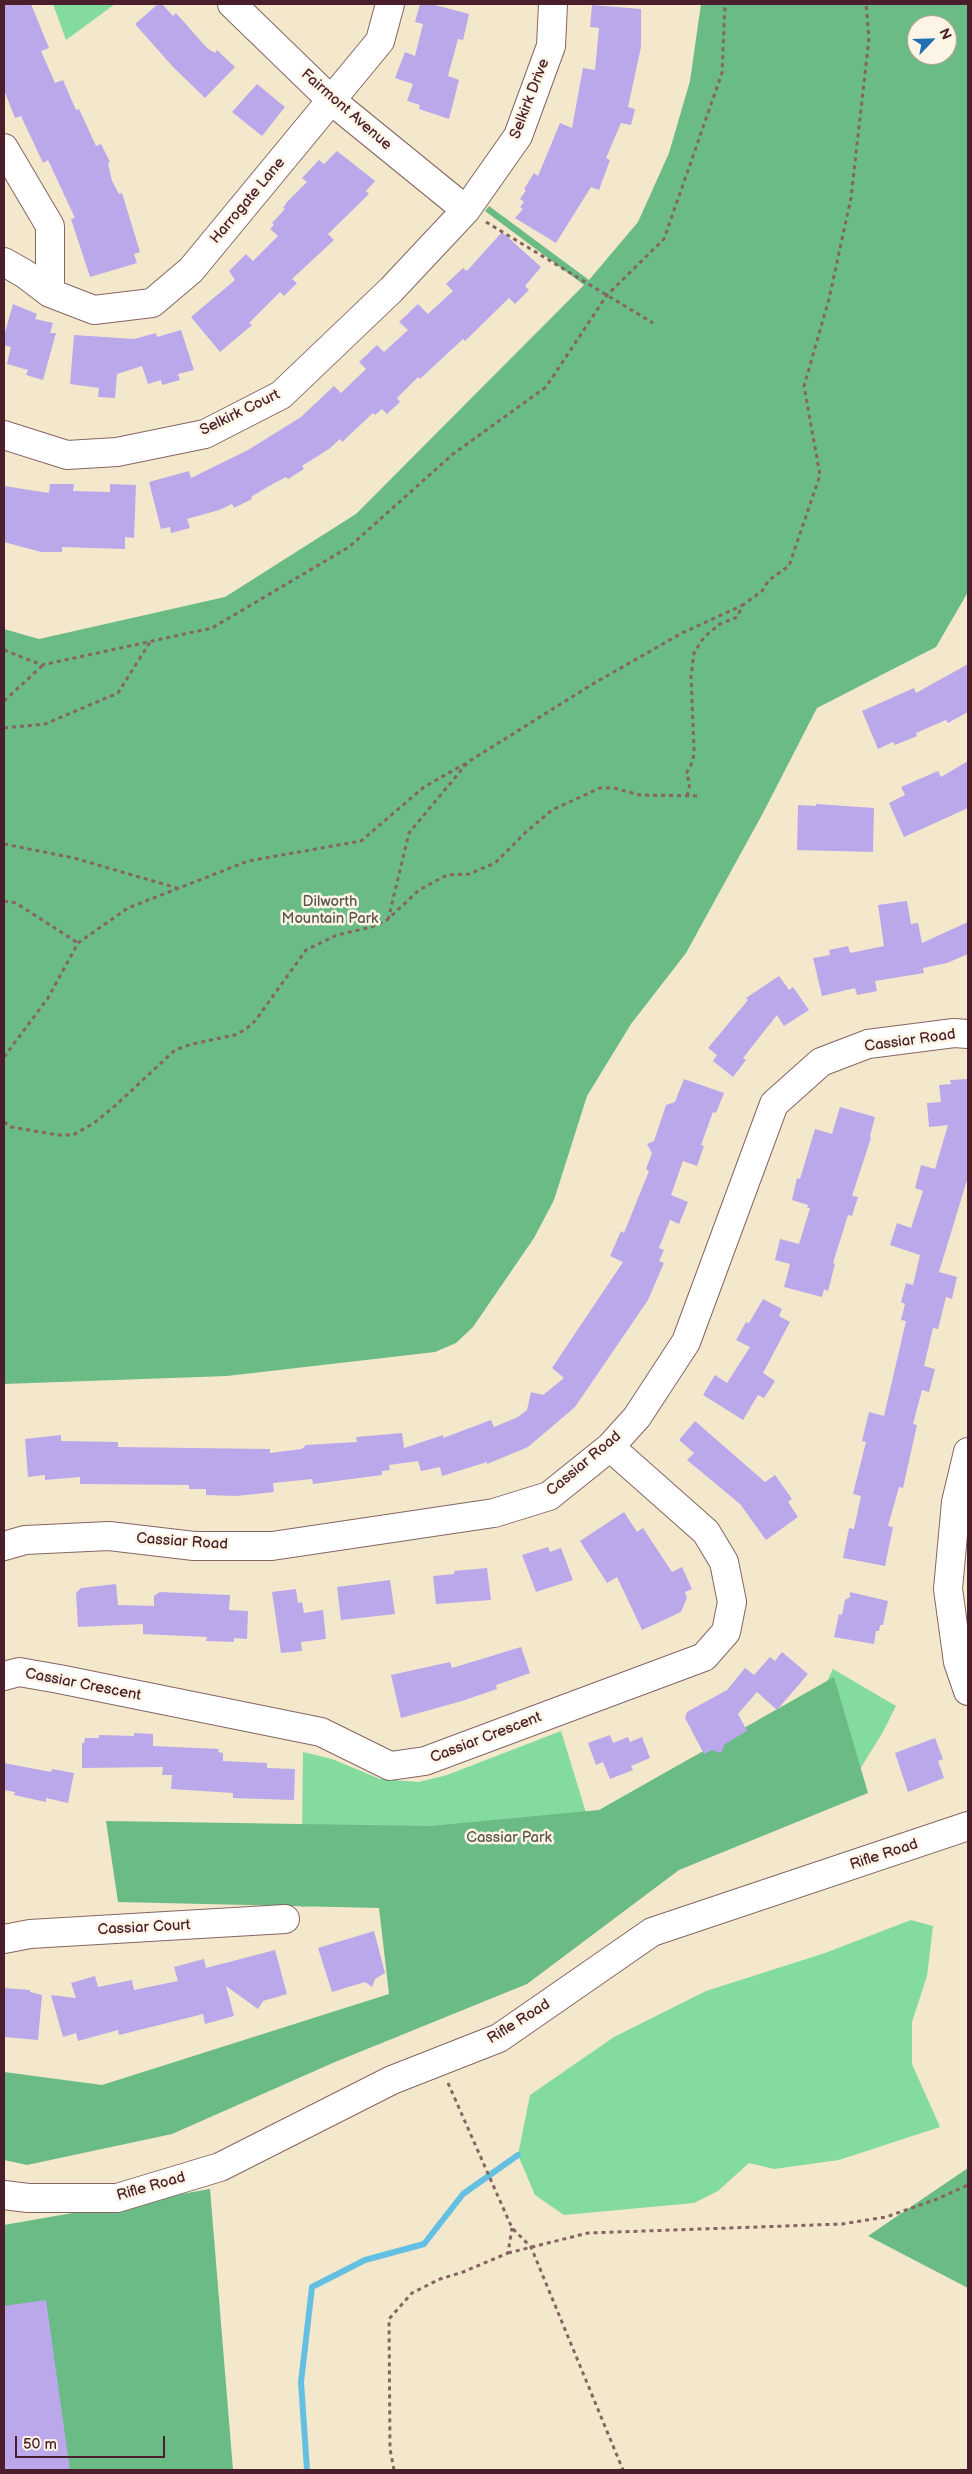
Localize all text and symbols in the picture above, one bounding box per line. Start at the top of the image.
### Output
north arrow [907,15,957,65]
text: N [935,26,955,42]
street label: Selkirk Drive [507,56,553,142]
street label: Fairmont Avenue [297,66,395,154]
street label: Harrogate Lane [207,154,289,248]
street label: Selkirk Court [197,386,283,440]
park label: Dilworth Mountain Park [282,893,378,928]
street label: Cassiar Road [863,1026,957,1056]
street label: Cassiar Road [543,1428,625,1500]
street label: Cassiar Road [136,1530,228,1554]
street label: Cassiar Crescent [24,1665,142,1705]
street label: Cassiar Crescent [428,1709,544,1767]
park label: Cassiar Park [466,1829,552,1847]
street label: Rifle Road [848,1836,920,1874]
street label: Cassiar Court [97,1917,191,1939]
street label: Rifle Road [484,1996,554,2048]
street label: Rifle Road [115,2169,187,2205]
scale bar [18,2426,168,2458]
text: 50 m [23,2435,57,2454]

